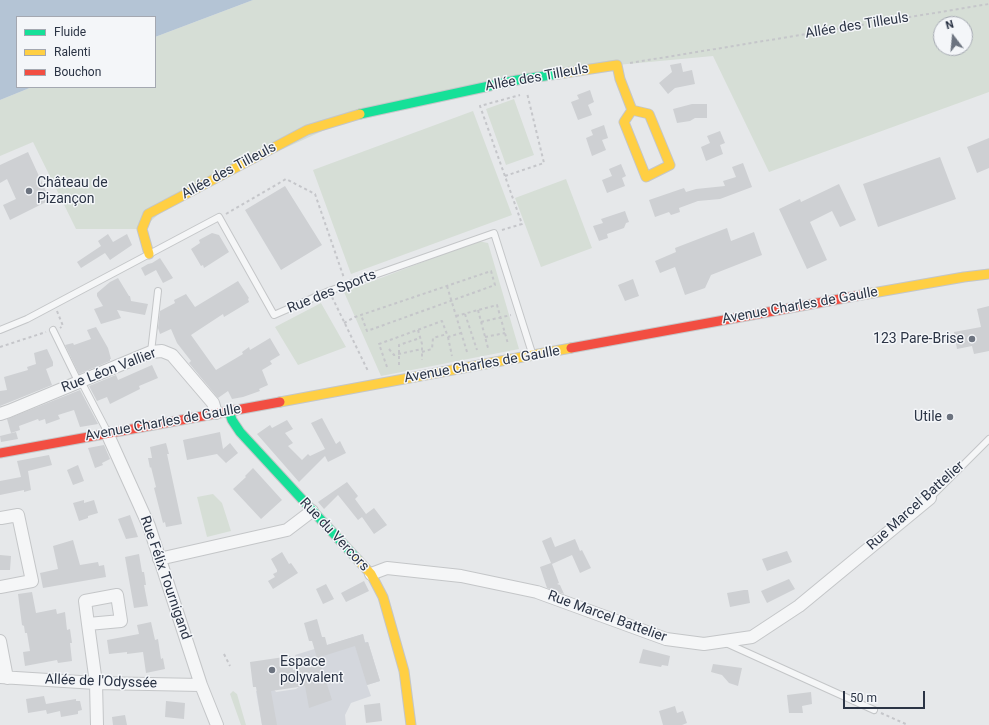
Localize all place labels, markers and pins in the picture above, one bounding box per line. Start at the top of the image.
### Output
place label: Château de Pizançon [37,175,108,208]
marker: Château de Pizançon [24,186,34,196]
place label: 123 Pare-Brise [873,331,964,347]
marker: 123 Pare-Brise [967,334,977,344]
place label: Utile [914,409,942,425]
marker: Utile [945,412,955,422]
place label: Espace polyvalent [280,654,343,686]
marker: Espace polyvalent [267,665,277,675]

